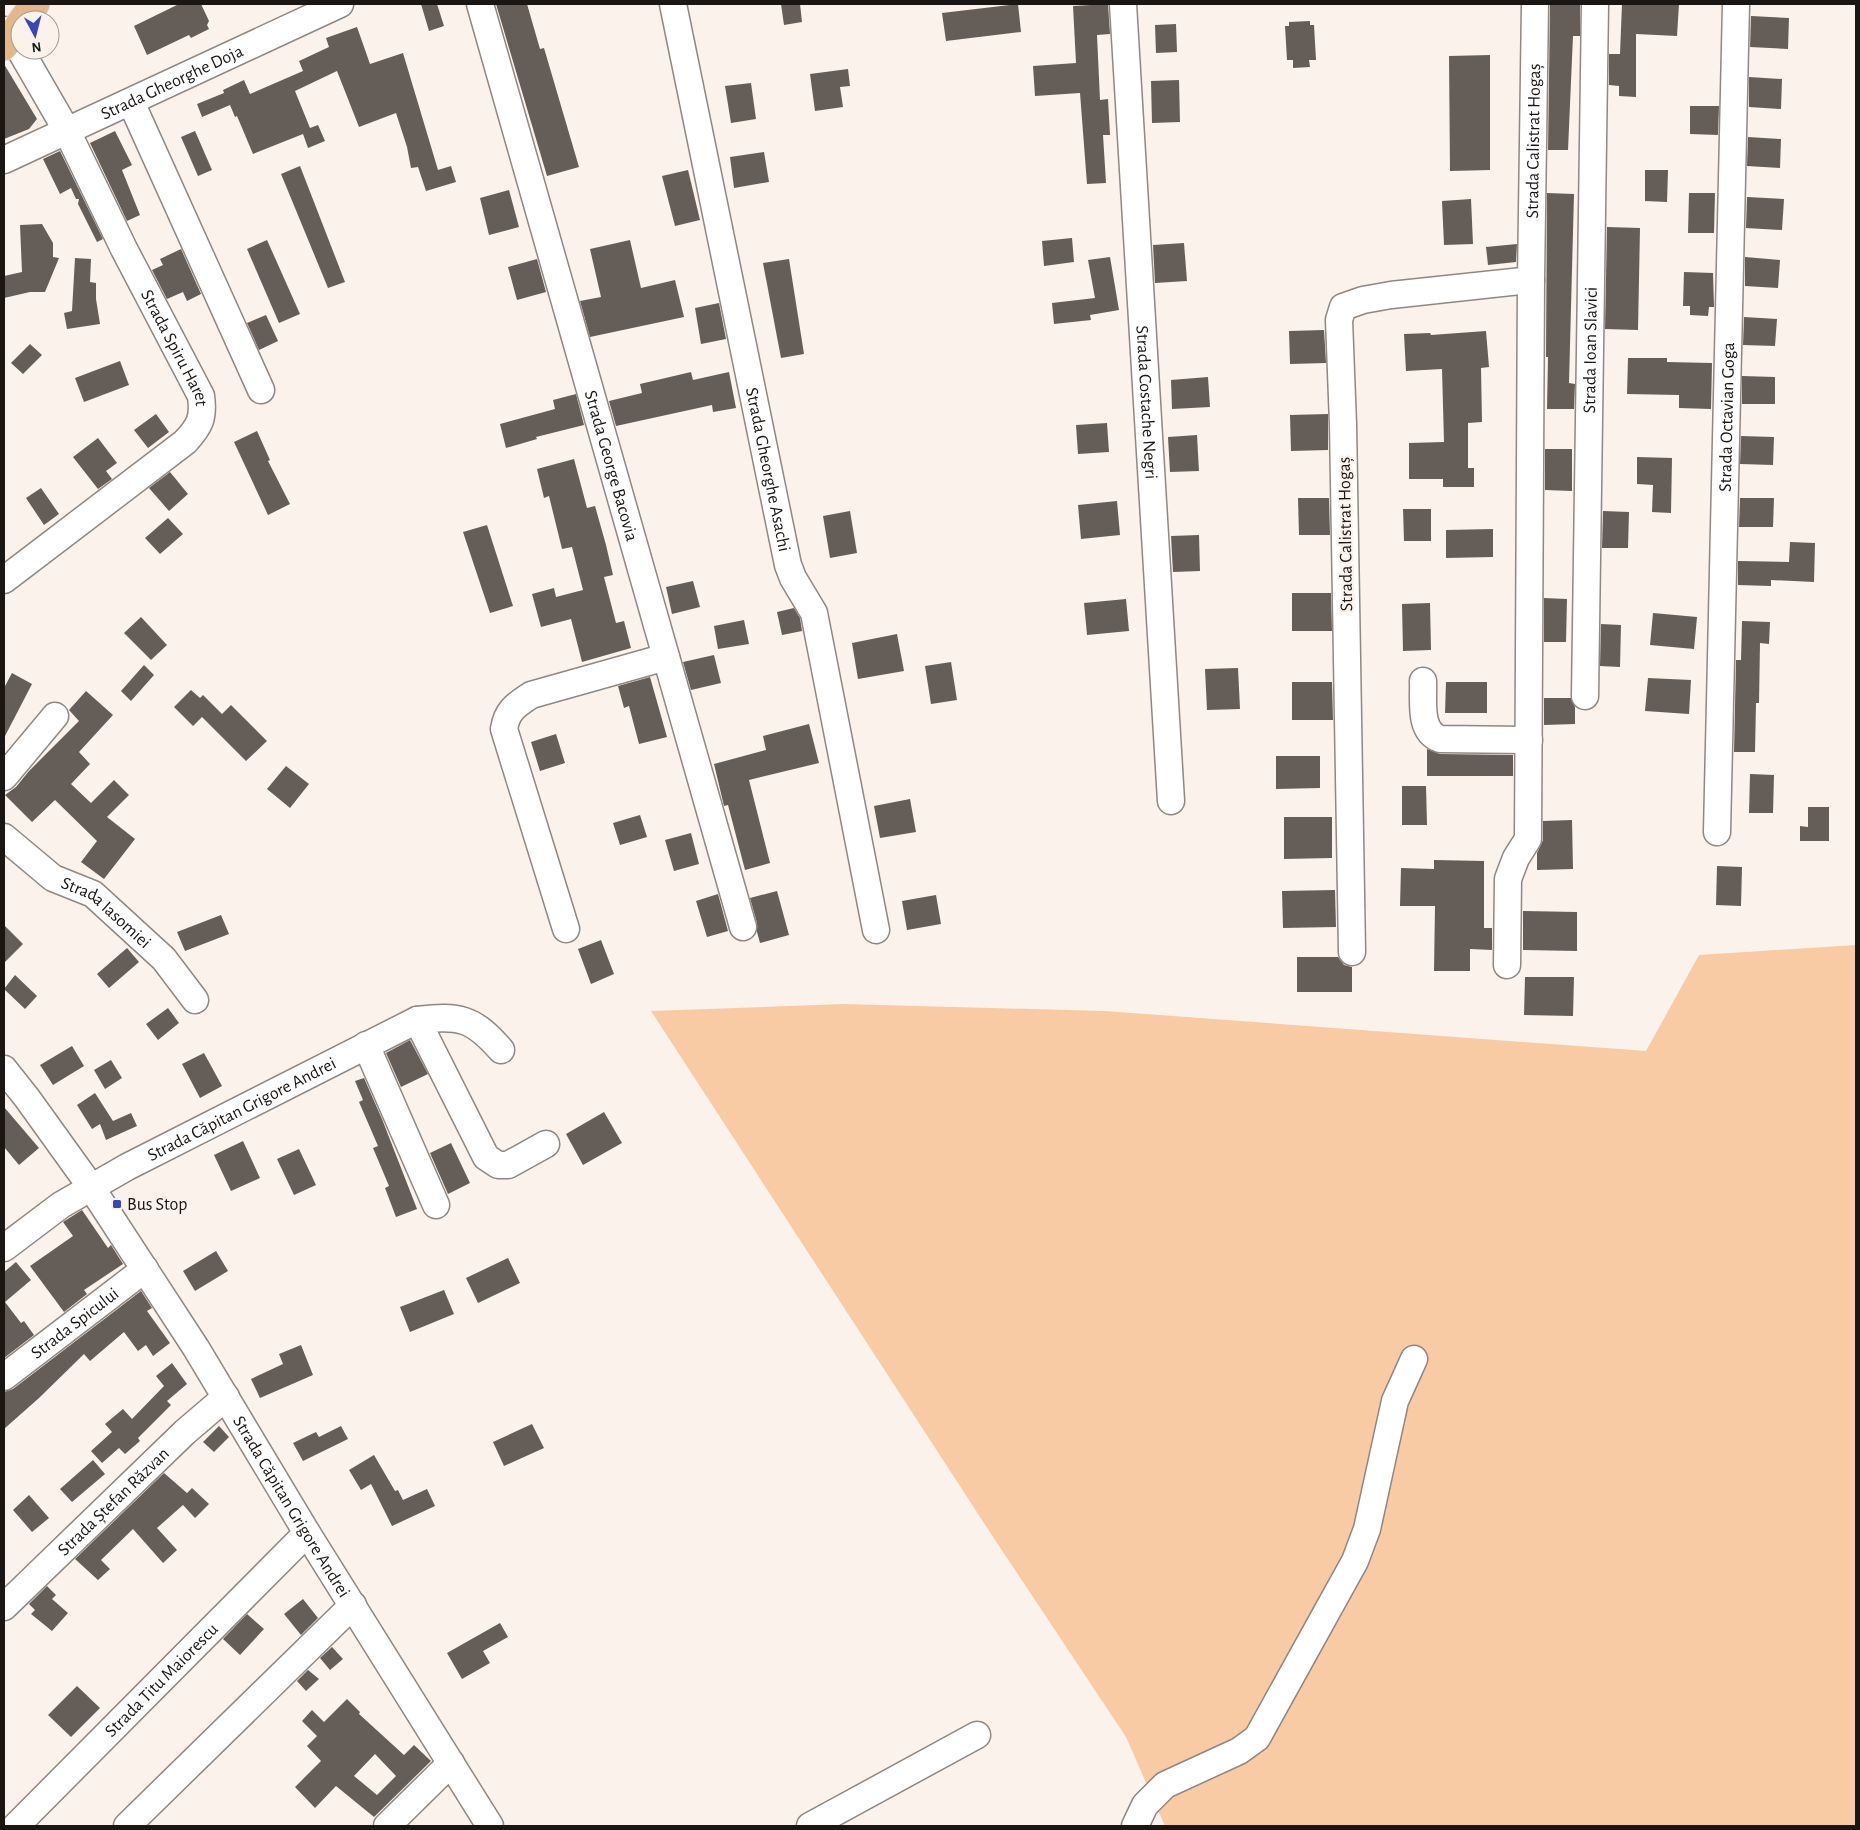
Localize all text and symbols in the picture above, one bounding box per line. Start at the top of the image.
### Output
north arrow [10,10,60,60]
text: N [31,39,42,54]
street label: Strada Gheorghe Doja [98,42,246,124]
street label: Strada Calistrat Hogaș [1524,63,1545,219]
street label: Strada Spiru Haret [137,287,210,407]
street label: Strada Ioan Slavici [1581,287,1601,414]
street label: Strada Costache Negri [1132,325,1160,480]
street label: Strada Octavian Goga [1717,342,1738,492]
street label: Strada Gheorghe Asachi [742,386,793,553]
street label: Strada George Bacovia [581,388,641,543]
street label: Strada Calistrat Hogaș [1336,457,1357,611]
street label: Strada Iasomiei [58,874,154,952]
street label: Strada Căpitan Grigore Andrei [145,1055,339,1165]
place label: Bus Stop [127,1196,187,1214]
marker: Bus Stop [111,1198,123,1210]
street label: Strada Spicului [28,1285,122,1363]
street label: Strada Căpitan Grigore Andrei [229,1413,353,1601]
street label: Strada Ștefan Răzvan [55,1445,173,1560]
street label: Strada Titu Maiorescu [102,1620,222,1741]

